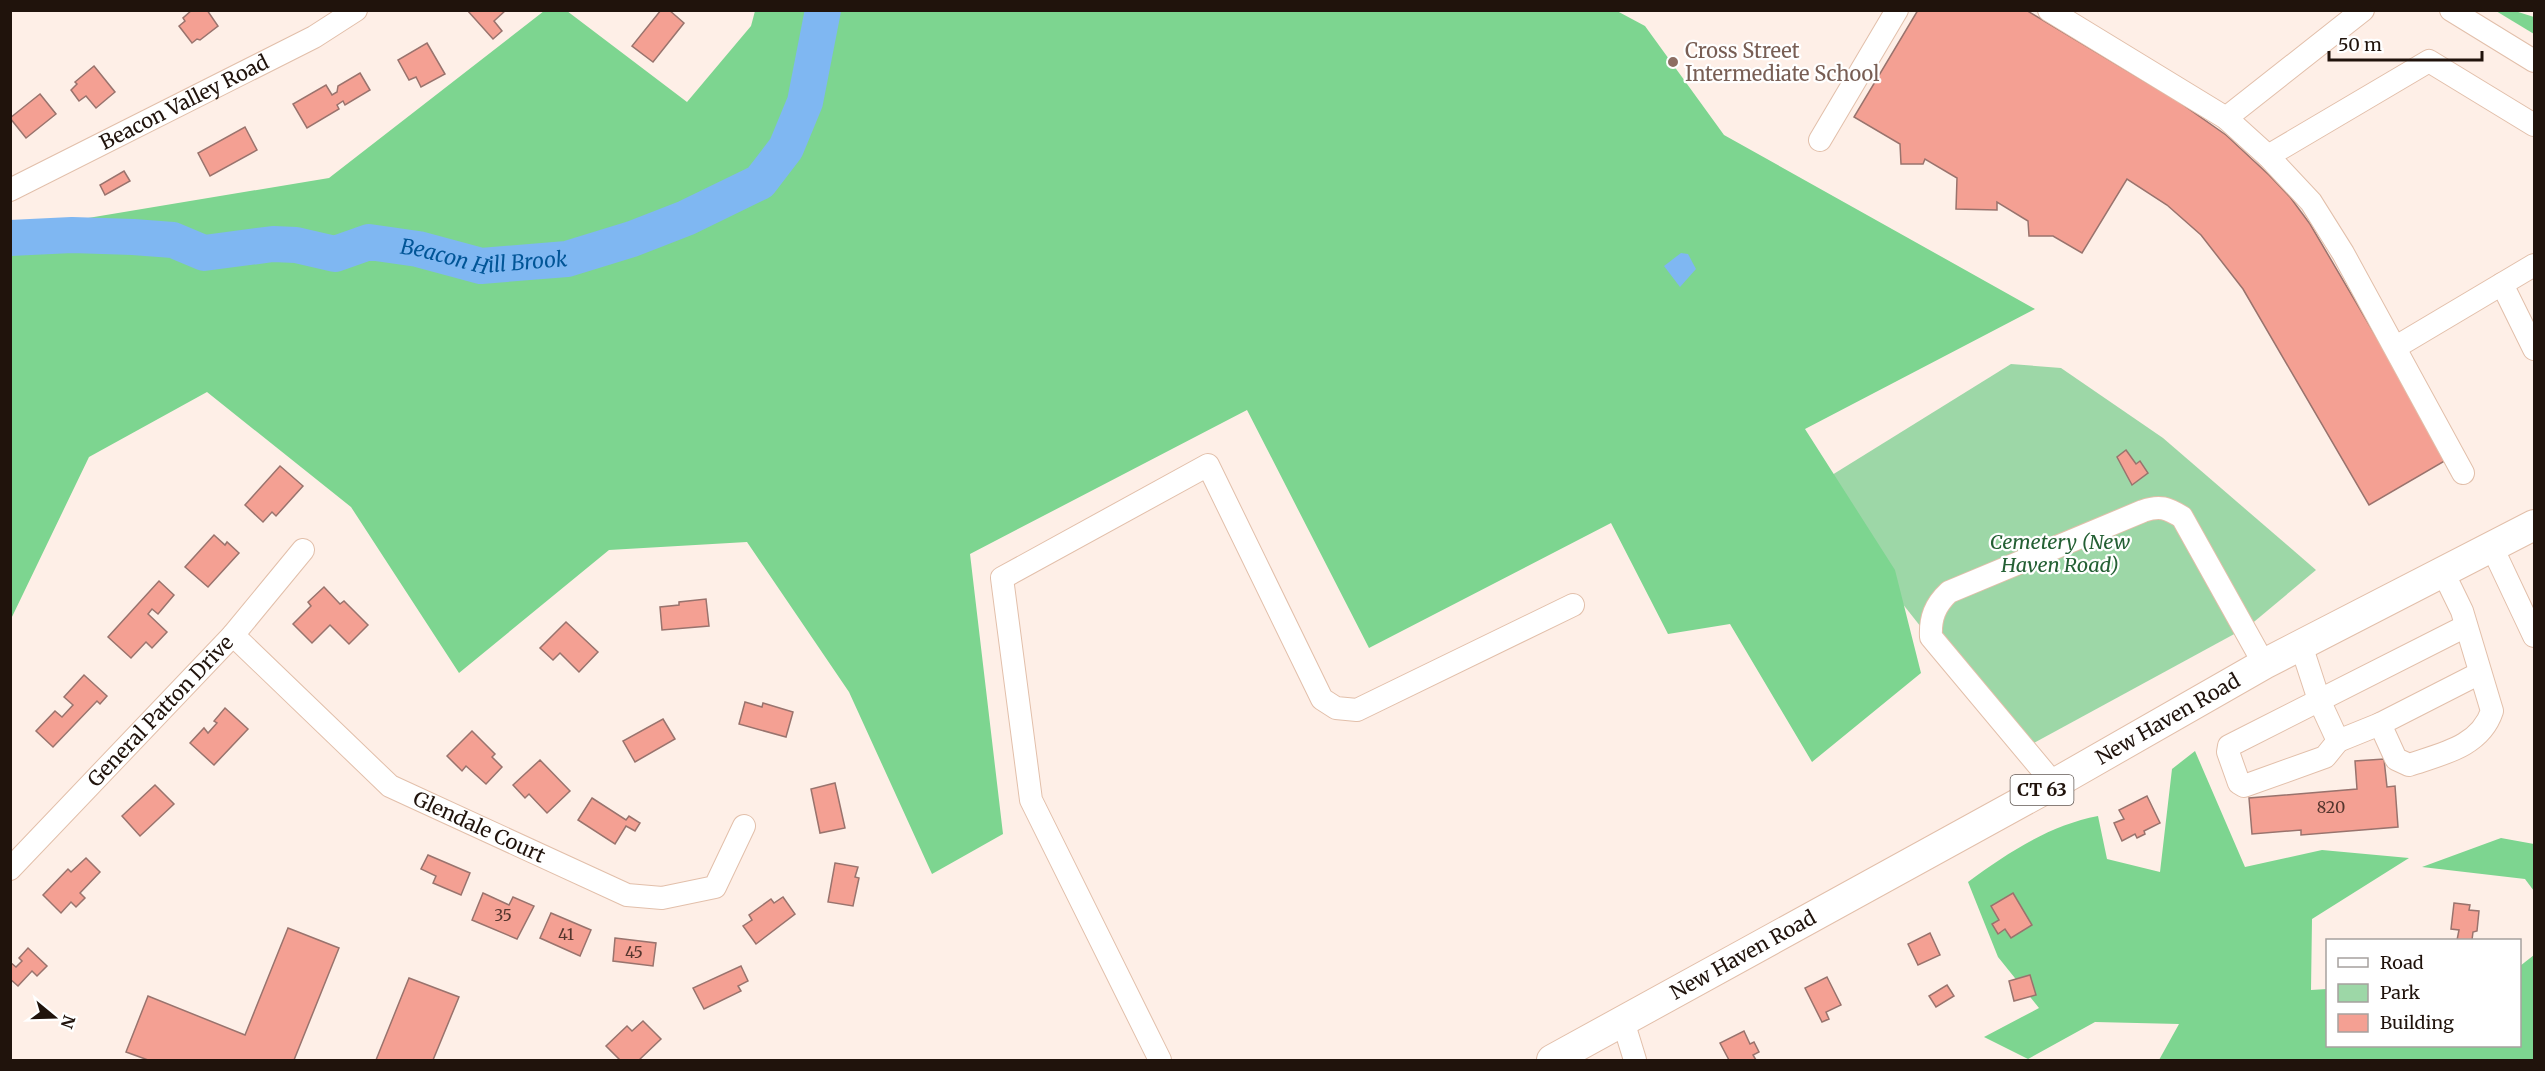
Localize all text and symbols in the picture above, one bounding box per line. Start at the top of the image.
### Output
scale bar [2329,24,2482,62]
text: 50 m [2338,33,2382,56]
place label: Cross Street Intermediate School [1685,38,1879,86]
street label: Beacon Valley Road [95,49,273,155]
marker: Cross Street Intermediate School [1666,55,1680,69]
water label: Beacon Hill Brook [399,233,569,281]
park label: Cemetery (New Haven Road) [1990,529,2131,577]
street label: General Patton Drive [82,630,238,792]
street label: New Haven Road [2091,667,2244,770]
road number: CT 63 [2010,775,2074,805]
street label: Glendale Court [409,785,550,868]
house number: 820 [2317,797,2345,817]
house number: 35 [494,905,512,925]
street label: New Haven Road [1666,905,1820,1005]
house number: 41 [558,924,574,944]
legend [2326,939,2521,1047]
house number: 45 [625,942,643,962]
text: Road [2380,951,2424,974]
text: Park [2380,981,2421,1004]
north arrow [24,987,84,1047]
text: Building [2380,1011,2454,1034]
text: N [57,1013,80,1031]

